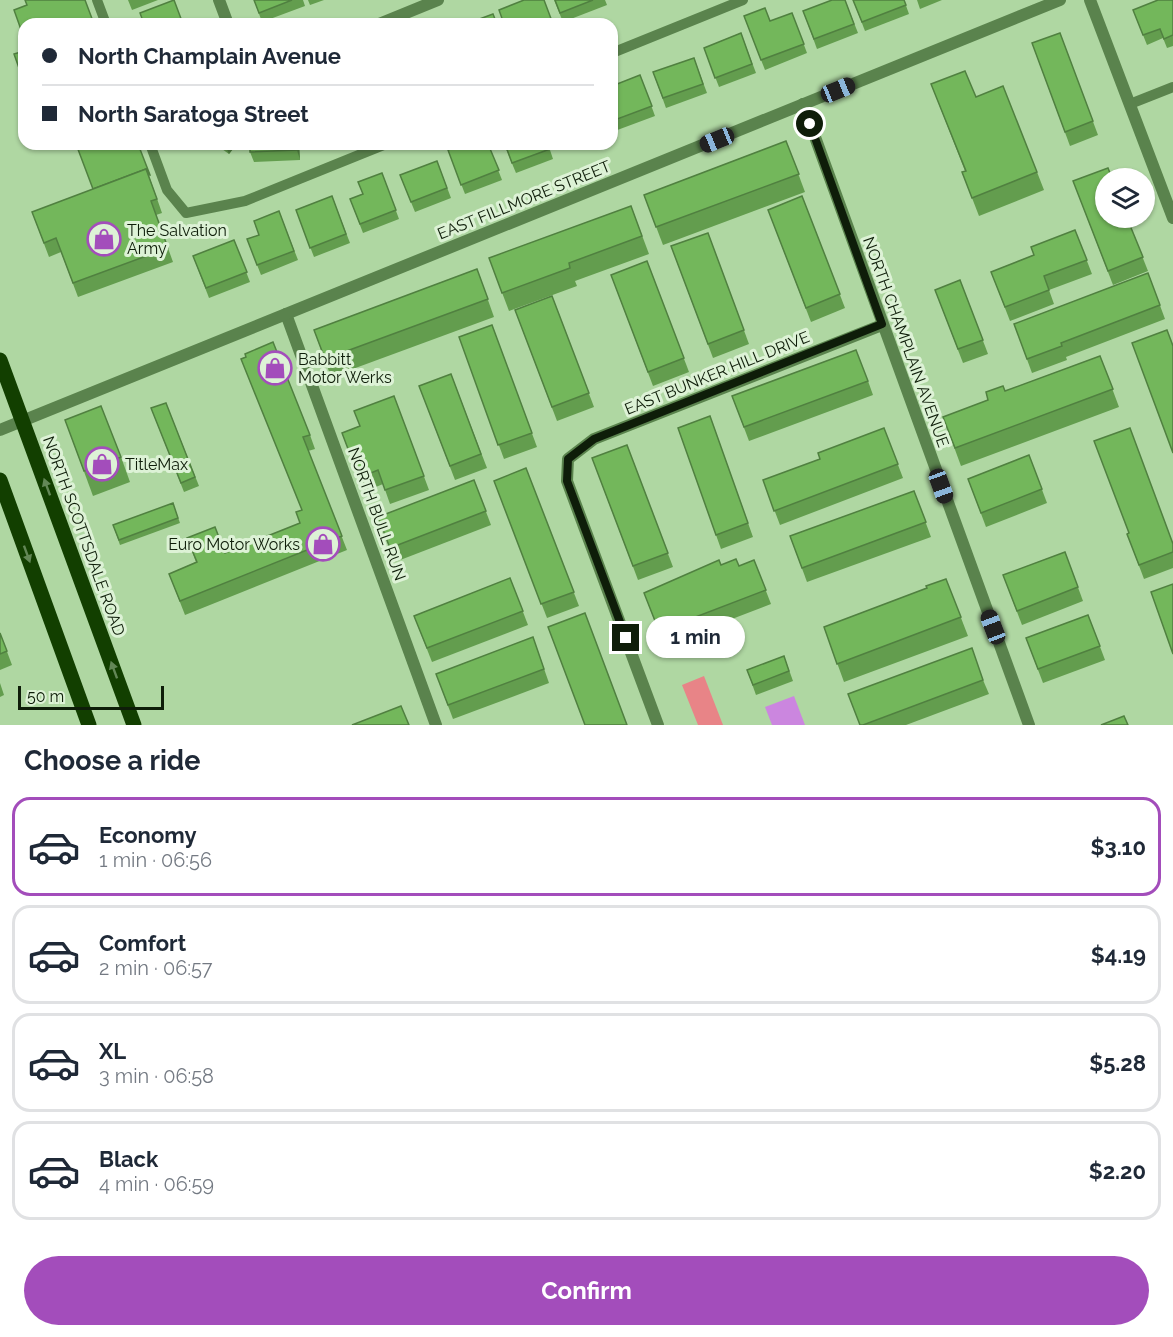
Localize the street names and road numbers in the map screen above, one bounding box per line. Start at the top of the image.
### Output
street label: EAST FILLMORE STREET [435,156,614,243]
street label: NORTH CHAMPLAIN AVENUE [859,234,953,450]
street label: EAST BUNKER HILL DRIVE [622,327,812,419]
street label: NORTH SCOTTSDALE ROAD [39,434,129,638]
street label: NORTH BULL RUN [344,445,410,583]

